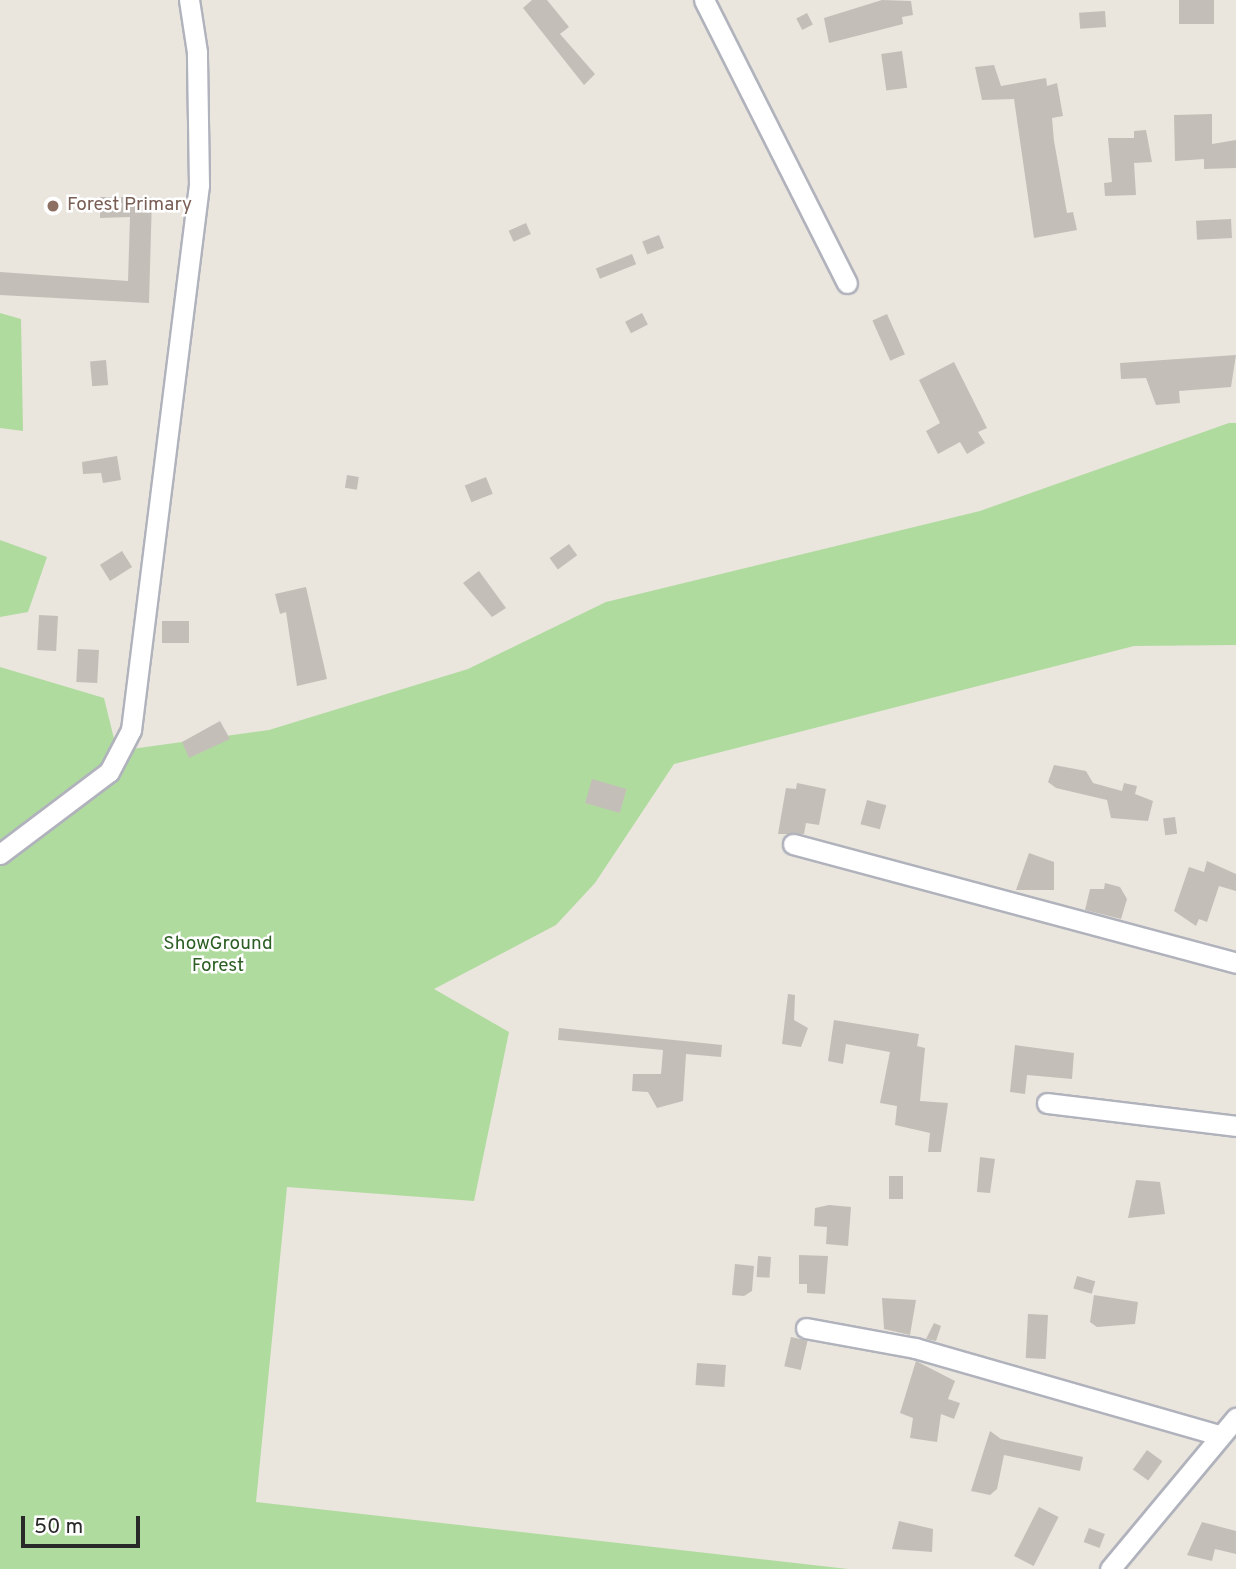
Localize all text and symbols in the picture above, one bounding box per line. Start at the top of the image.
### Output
place label: Forest Primary [67,195,192,217]
marker: Forest Primary [45,198,61,214]
park label: ShowGround Forest [163,934,273,978]
scale bar [24,1502,144,1546]
text: 50 m [34,1514,83,1541]

